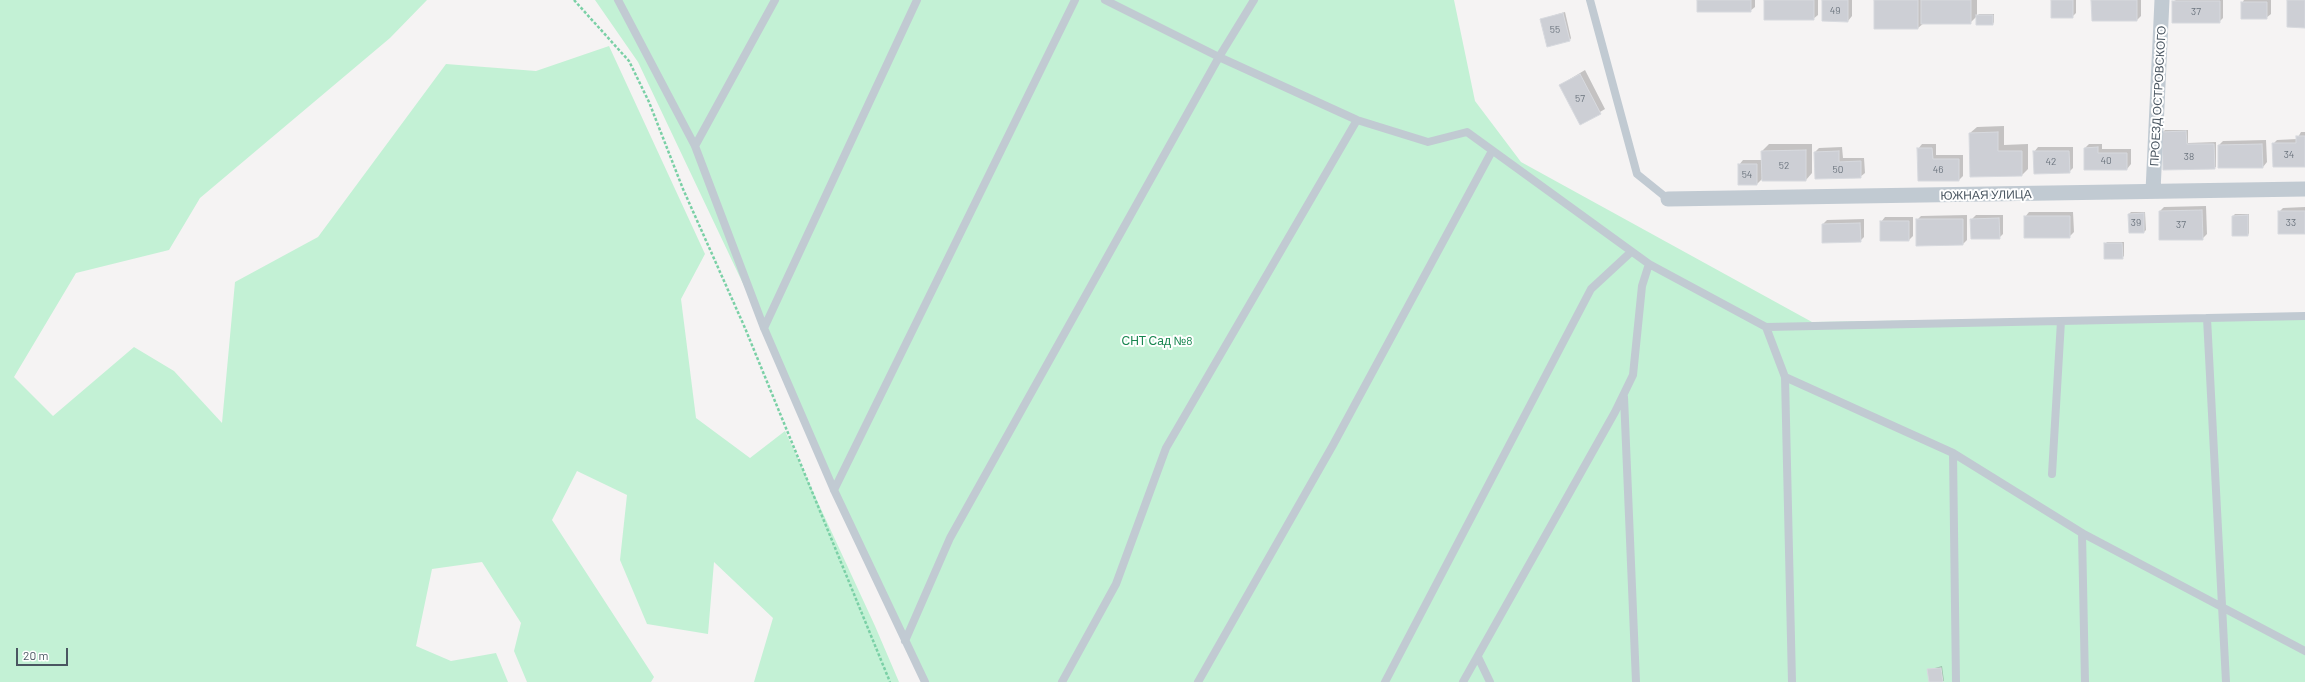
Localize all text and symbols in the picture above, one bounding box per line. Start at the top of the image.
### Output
house number: 49 [1830,5,1840,17]
house number: 37 [2191,6,2201,18]
house number: 55 [1550,24,1560,36]
street label: ПРОЕЗД ОСТРОВСКОГО [2147,25,2169,167]
house number: 57 [1575,93,1585,105]
house number: 34 [2284,149,2294,161]
house number: 38 [2184,151,2194,163]
house number: 40 [2100,155,2112,167]
house number: 42 [2046,156,2056,168]
house number: 52 [1779,160,1789,172]
house number: 50 [1833,164,1843,176]
house number: 46 [1933,164,1943,176]
house number: 54 [1742,169,1752,181]
street label: ЮЖНАЯ УЛИЦА [1940,187,2032,203]
house number: 39 [2131,217,2141,229]
house number: 33 [2286,217,2296,229]
house number: 37 [2176,219,2186,231]
park label: СНТ Сад №8 [1121,334,1193,348]
scale bar [18,640,70,666]
text: 20 m [23,648,49,662]

